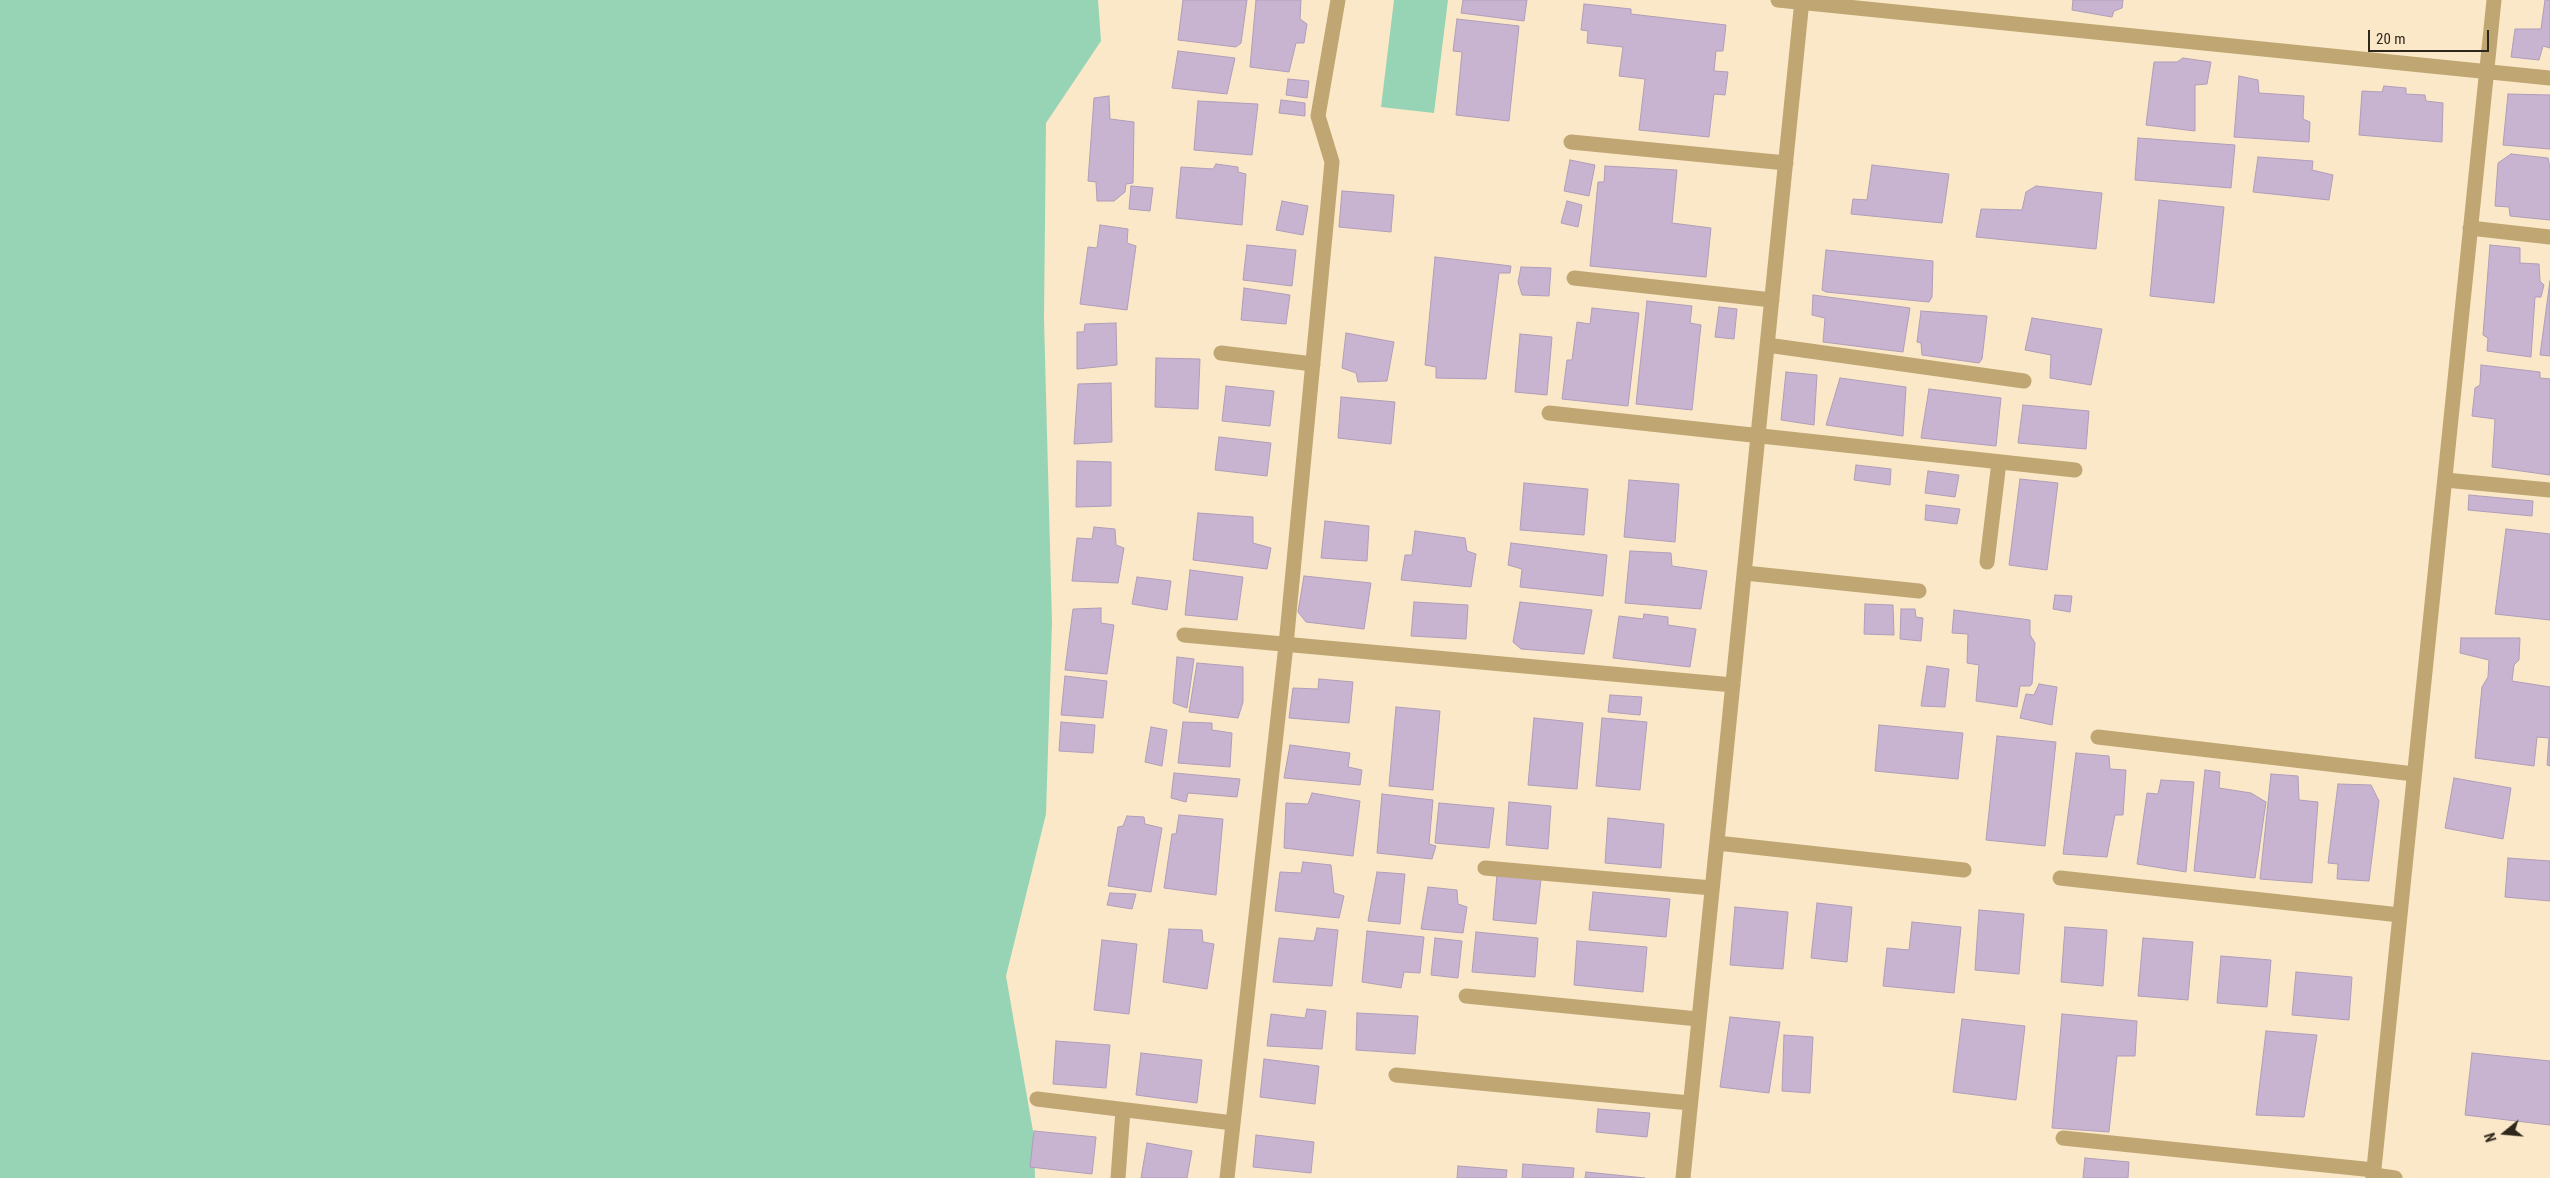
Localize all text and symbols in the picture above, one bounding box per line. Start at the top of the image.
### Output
scale bar [2370,20,2491,52]
text: 20 m [2376,30,2406,48]
north arrow [2480,1108,2530,1158]
text: N [2482,1131,2500,1144]

